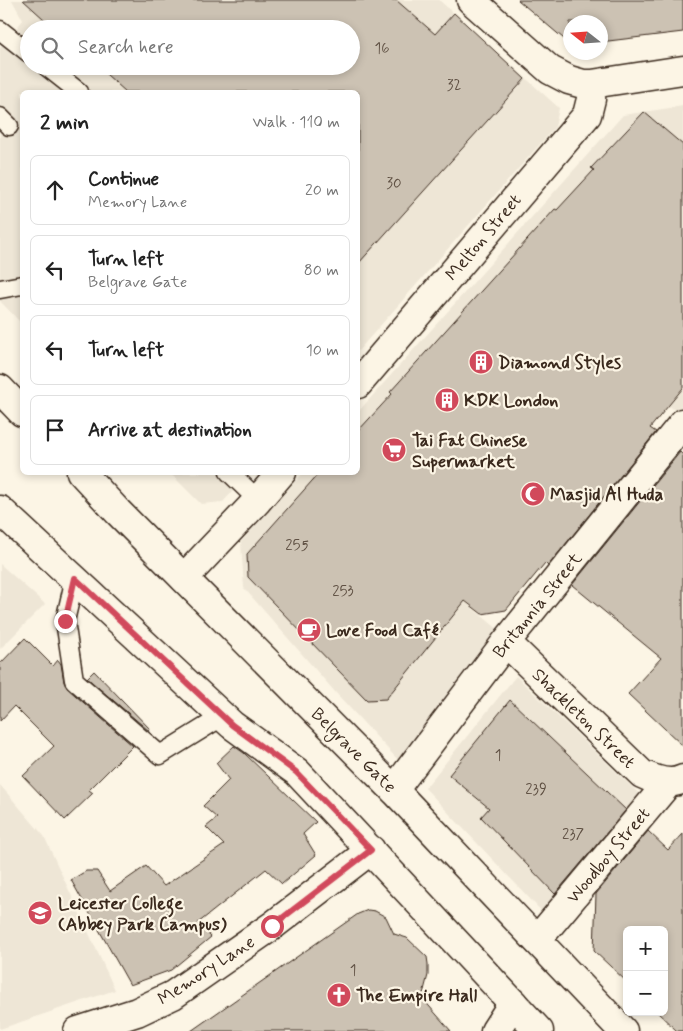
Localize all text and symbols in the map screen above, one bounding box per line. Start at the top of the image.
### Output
north arrow [563,15,608,60]
search box [20,20,360,75]
icon: search [38,34,66,62]
text: Search here [78,35,174,60]
house number: 16 [374,39,390,59]
house number: 32 [447,76,461,96]
text: 2 min [40,109,89,137]
text: Walk · 110 m [252,112,340,133]
text: Continue [88,167,159,192]
house number: 30 [386,174,402,194]
icon: ahead [41,176,69,204]
text: 20 m [305,180,339,201]
street label: Melton Street [440,189,527,286]
text: Memory Lane [88,192,187,213]
text: Turn left [88,247,164,272]
icon: left [41,256,69,284]
text: 80 m [304,260,339,281]
text: Belgrave Gate [88,272,187,293]
icon: left [41,336,69,364]
text: Turn left [88,338,164,363]
text: 10 m [306,340,339,361]
building icon: Diamond Styles [468,349,494,375]
place label: Diamond Styles [498,351,621,375]
building icon: KDK London [434,387,460,413]
place label: KDK London [464,389,558,413]
icon: arrive [41,416,69,444]
text: Arrive at destination [88,418,252,443]
place label: Tai Fat Chinese Supermarket [412,429,528,474]
supermarket icon: Tai Fat Chinese Supermarket [381,437,407,463]
mosque icon: Masjid Al Huda [520,481,546,507]
place label: Masjid Al Huda [550,483,664,507]
house number: 255 [285,536,309,556]
street label: Britannia Street [488,547,588,663]
house number: 253 [332,582,354,602]
route end [54,610,77,633]
cafe icon: Love Food Café [296,617,322,643]
place label: Love Food Café [326,619,439,643]
street label: Shackleton Street [526,663,640,774]
street label: Belgrave Gate [305,703,401,799]
house number: 1 [495,746,501,766]
house number: 239 [525,780,547,800]
street label: Woodboy Street [562,802,656,909]
house number: 237 [562,825,584,845]
place label: Leicester College (Abbey Park Campus) [58,892,227,937]
school or university icon: Leicester College (Abbey Park Campus) [27,900,53,926]
route start [261,915,284,938]
map controls [623,926,668,1016]
button: + [623,926,668,971]
street label: Memory Lane [153,930,260,1011]
house number: 1 [350,961,356,981]
button: − [623,971,668,1016]
church icon: The Empire Hall [326,982,352,1008]
place label: The Empire Hall [356,984,477,1008]

